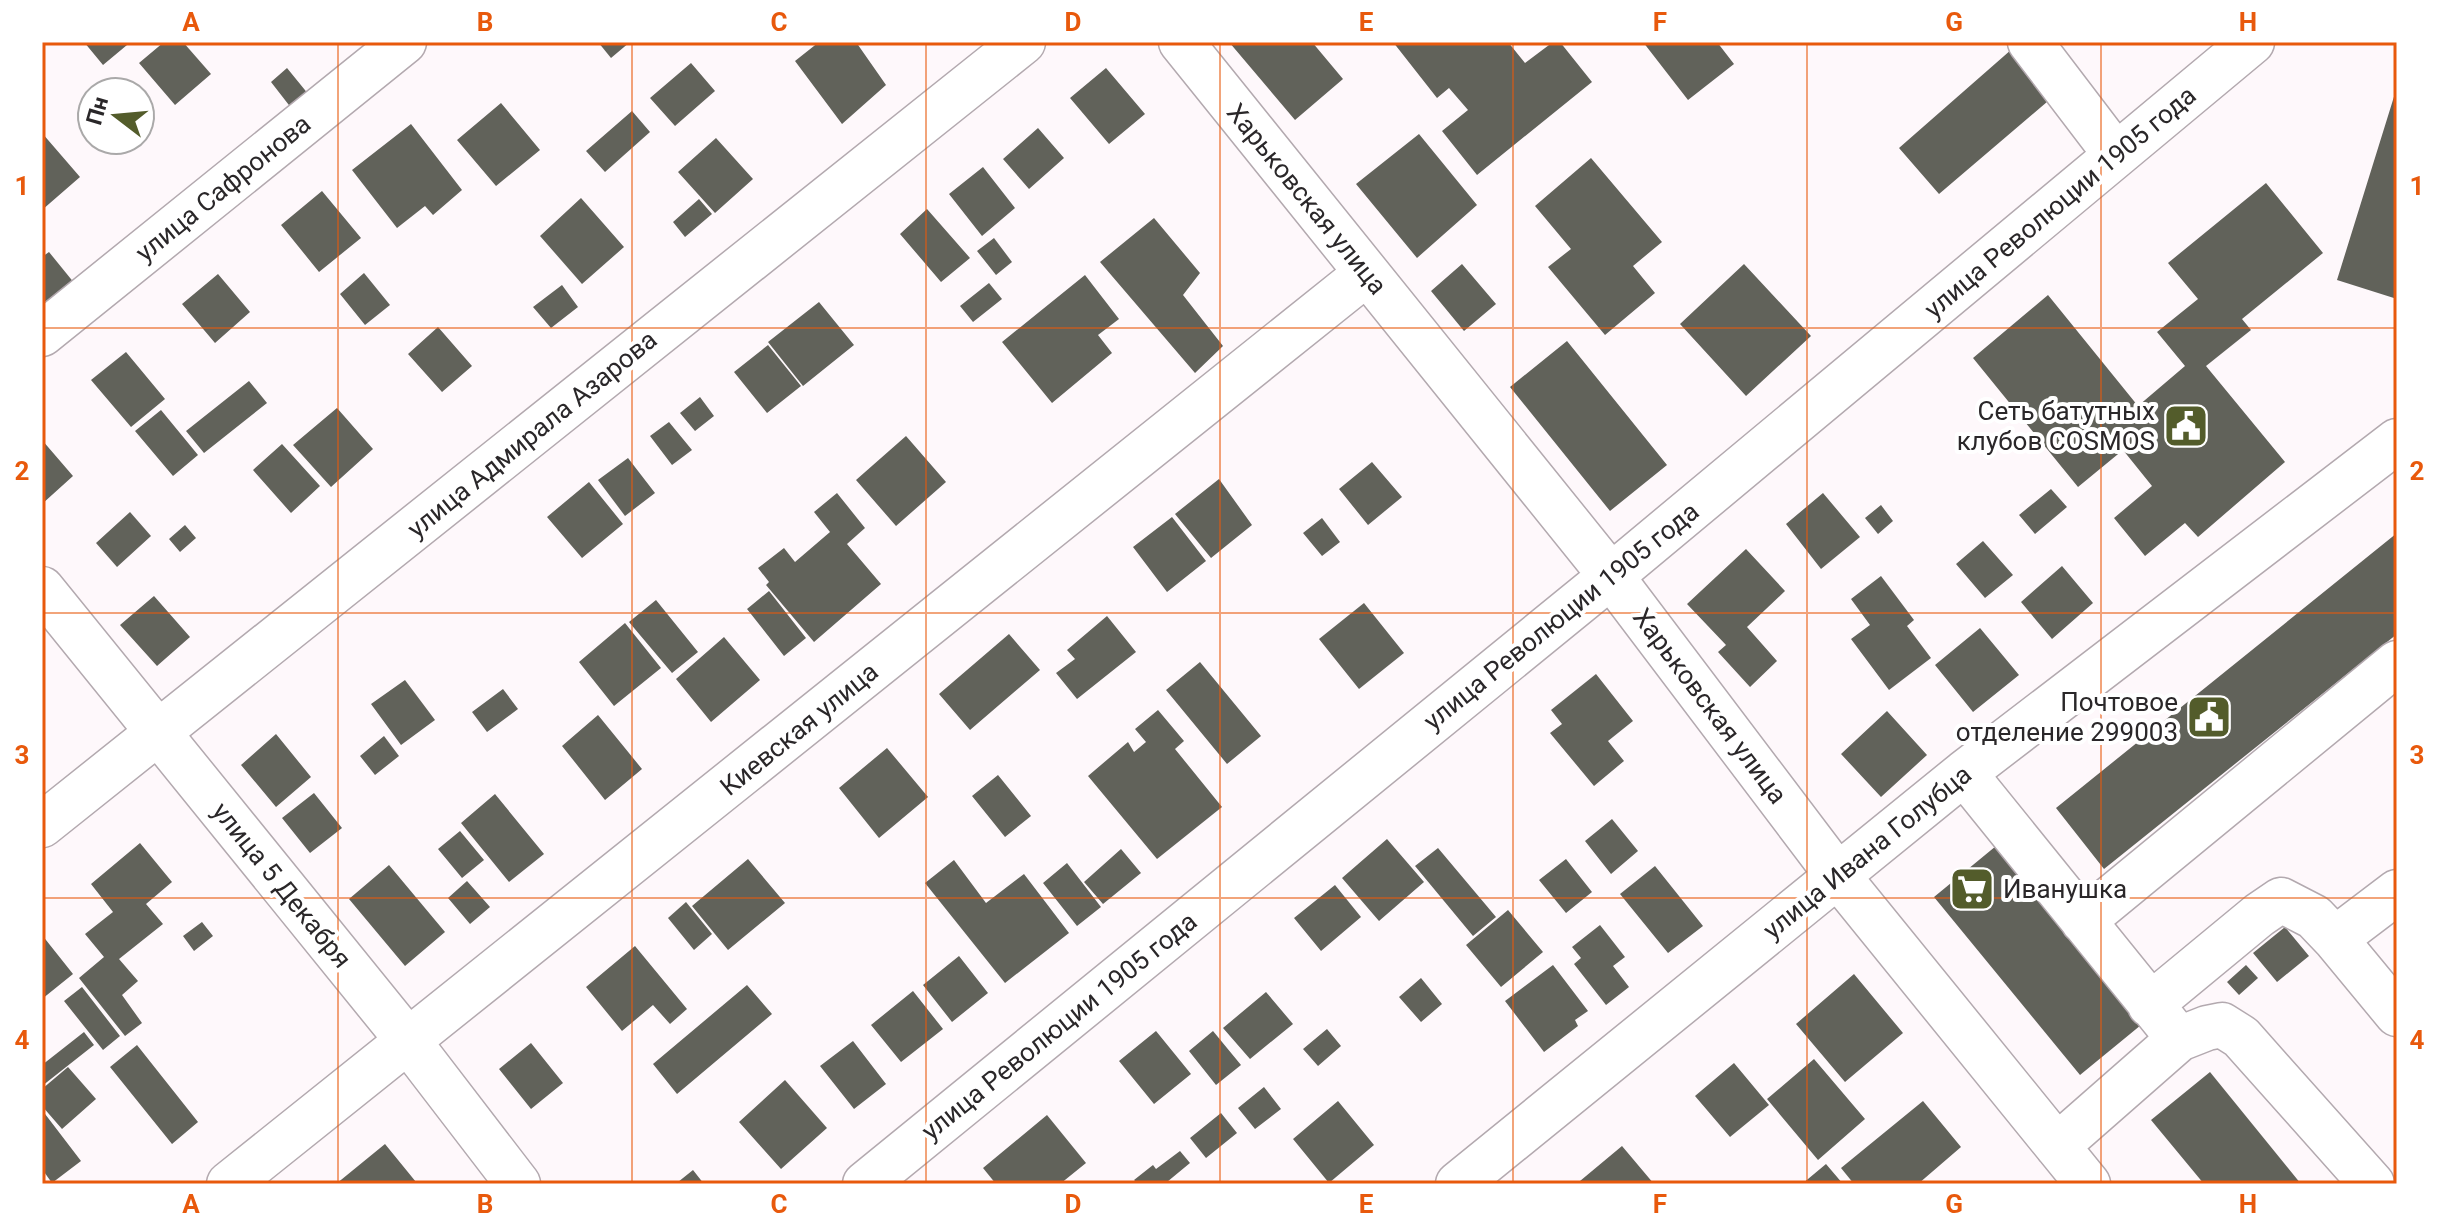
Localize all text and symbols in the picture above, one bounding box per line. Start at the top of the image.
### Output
text: A [182,7,200,37]
text: B [477,7,493,37]
text: C [770,7,788,37]
text: D [1065,7,1081,37]
text: E [1359,7,1374,37]
text: F [1653,7,1667,37]
text: G [1945,7,1963,37]
text: H [2239,7,2257,37]
north arrow [76,76,156,156]
street label: улица Революции 1905 года [1918,80,2202,324]
text: Пн [81,94,113,128]
street label: Харьковская улица [1221,98,1393,300]
street label: улица Сафронова [130,108,316,268]
text: 1 [15,171,29,201]
text: 1 [2410,171,2424,201]
street label: улица Адмирала Азарова [401,324,663,544]
place label: Сеть батутных клубов COSMOS [1957,396,2155,456]
public building icon: Сеть батутных клубов COSMOS [2162,402,2210,450]
text: 2 [15,456,29,486]
text: 2 [2410,456,2424,486]
street label: улица Революции 1905 года [1418,496,1704,736]
street label: Харьковская улица [1627,603,1793,809]
street label: Киевская улица [714,656,884,802]
place label: Почтовое отделение 299003 [1956,687,2178,747]
public building icon: Почтовое отделение 299003 [2185,693,2233,741]
text: 3 [15,740,29,770]
text: 3 [2410,740,2424,770]
street label: улица Ивана Голубца [1757,759,1977,945]
street label: улица 5 Декабря [206,796,358,974]
supermarket icon: Иванушка [1948,865,1996,913]
place label: Иванушка [2003,874,2127,904]
street label: улица Революции 1905 года [916,906,1202,1146]
text: 4 [15,1025,30,1055]
text: 4 [2410,1025,2425,1055]
text: A [182,1189,200,1219]
text: B [477,1189,493,1219]
text: C [770,1189,788,1219]
text: D [1065,1189,1081,1219]
text: E [1359,1189,1374,1219]
text: F [1653,1189,1667,1219]
text: G [1945,1189,1963,1219]
text: H [2239,1189,2257,1219]

